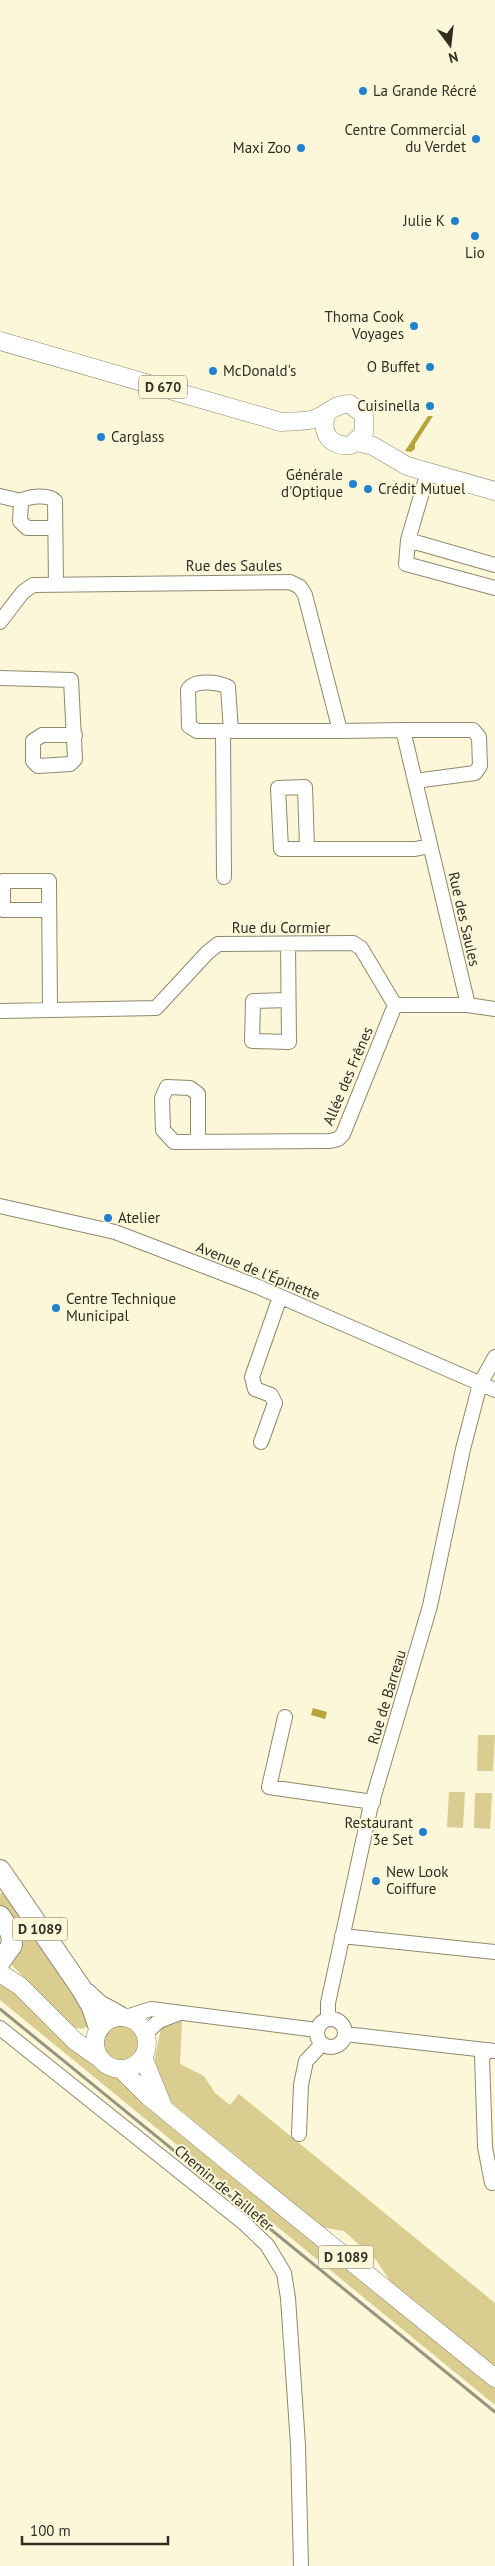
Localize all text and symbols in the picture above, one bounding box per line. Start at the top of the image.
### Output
north arrow [425,20,475,70]
text: N [447,48,460,67]
place label: La Grande Récré [373,81,477,100]
marker: La Grande Récré [357,85,369,97]
place label: Centre Commercial du Verdet [345,120,467,156]
marker: Centre Commercial du Verdet [470,133,482,145]
place label: Maxi Zoo [233,138,291,157]
marker: Maxi Zoo [295,142,307,154]
place label: Julie K [402,211,445,230]
marker: Julie K [449,215,461,227]
marker: Lio [469,230,481,242]
place label: Lio [465,243,485,262]
place label: Thoma Cook Voyages [324,307,405,343]
marker: Thoma Cook Voyages [408,320,420,332]
place label: O Buffet [367,357,420,376]
place label: McDonald's [223,361,296,380]
marker: O Buffet [424,361,436,373]
marker: McDonald's [207,365,219,377]
road number: D 670 [139,376,187,398]
place label: Cuisinella [357,396,420,415]
marker: Cuisinella [424,400,436,412]
place label: Carglass [111,427,164,446]
marker: Carglass [95,431,107,443]
place label: Générale d'Optique [281,465,343,501]
marker: Générale d'Optique [347,478,359,490]
place label: Crédit Mutuel [378,479,466,498]
marker: Crédit Mutuel [362,483,374,495]
street label: Rue des Saules [186,556,282,575]
street label: Rue des Saules [444,870,485,968]
street label: Rue du Cormier [232,918,330,937]
street label: Allée des Frênes [318,1024,377,1128]
place label: Atelier [118,1208,160,1227]
marker: Atelier [102,1212,114,1224]
street label: Avenue de l'Épinette [194,1237,323,1304]
place label: Centre Technique Municipal [66,1289,176,1325]
marker: Centre Technique Municipal [50,1302,62,1314]
street label: Rue de Barreau [363,1647,410,1746]
place label: Restaurant 3e Set [344,1813,413,1849]
marker: Restaurant 3e Set [417,1826,429,1838]
place label: New Look Coiffure [386,1862,449,1898]
marker: New Look Coiffure [370,1875,382,1887]
road number: D 1089 [12,1918,68,1940]
street label: Chemin de Taillefer [171,2140,278,2235]
road number: D 1089 [318,2246,374,2268]
scale bar [22,2514,169,2546]
text: 100 m [30,2521,71,2540]

